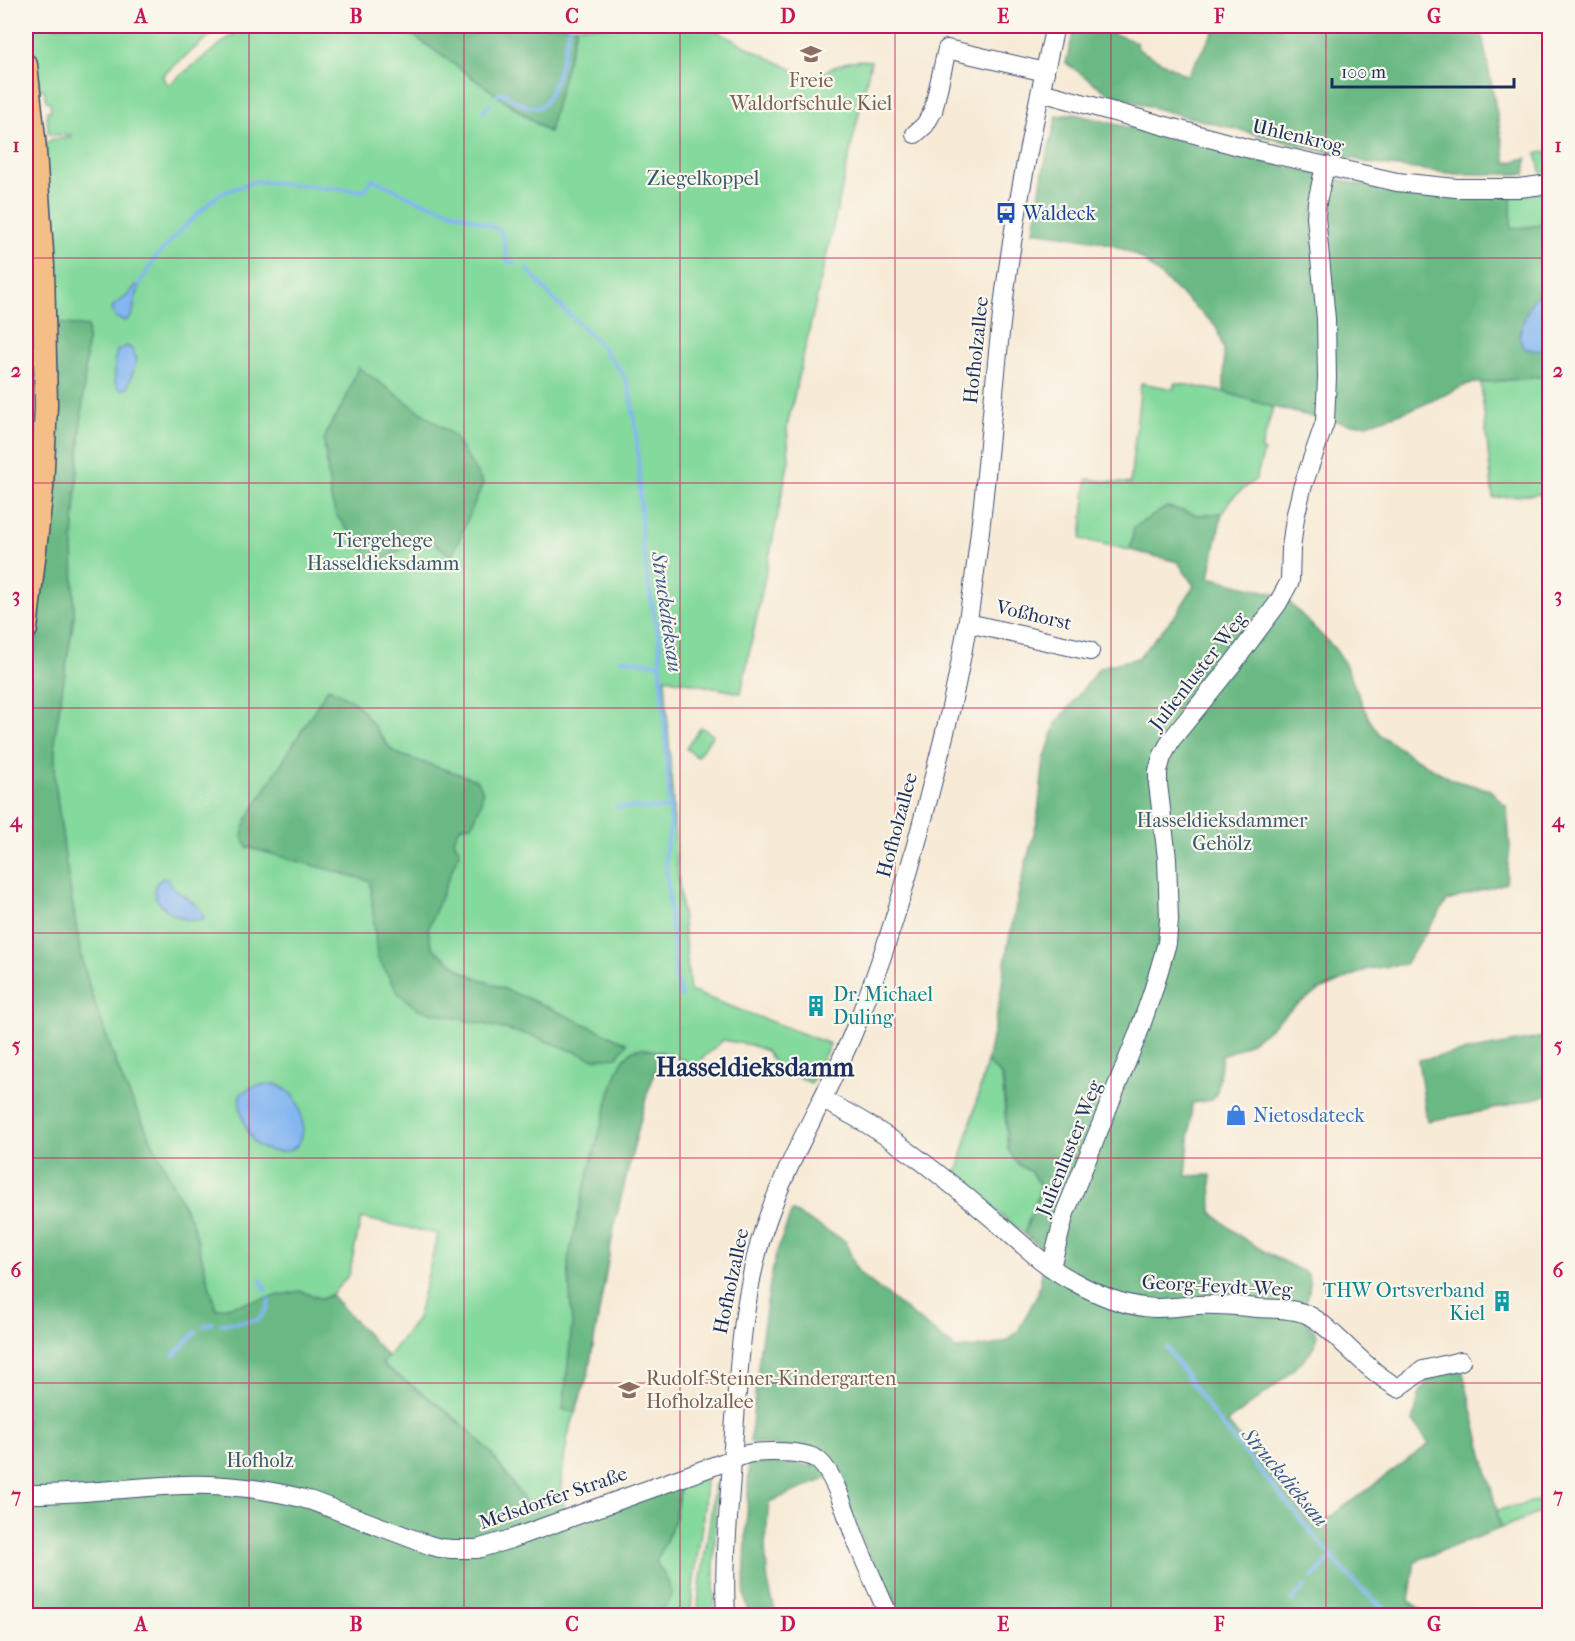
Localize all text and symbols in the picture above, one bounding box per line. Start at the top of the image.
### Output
text: A [133,5,149,28]
text: B [349,5,363,28]
text: C [565,5,579,28]
text: D [780,5,796,28]
text: E [997,5,1009,28]
text: F [1213,5,1225,28]
text: G [1427,5,1441,28]
school or university icon: Freie Waldorfschule Kiel [799,42,823,66]
scale bar [1332,51,1514,89]
text: 100 m [1341,62,1386,83]
place label: Freie Waldorfschule Kiel [729,69,893,115]
street label: Uhlenkrog [1250,114,1346,158]
text: 1 [12,134,20,157]
text: 1 [1554,134,1562,157]
park label: Ziegelkoppel [647,167,760,190]
bus stop icon: Waldeck [994,201,1018,225]
place label: Waldeck [1022,202,1096,225]
street label: Hofholzallee [959,295,993,405]
text: 2 [11,359,21,382]
text: 2 [1553,359,1563,382]
park label: Tiergehege Hasseldieksdamm [307,529,460,575]
water label: Struckdieksau [647,549,687,674]
text: 3 [12,584,20,607]
text: 3 [1554,584,1562,607]
street label: Voßhorst [993,595,1074,635]
street label: Julienluster Weg [1143,607,1252,736]
street label: Hofholzallee [872,770,922,880]
text: 4 [9,809,23,833]
park label: Hasseldieksdammer Gehölz [1137,809,1308,855]
text: 4 [1551,809,1565,833]
place label: Dr. Michael Duling [833,983,933,1029]
building icon: Dr. Michael Duling [804,994,828,1018]
text: 5 [12,1034,21,1057]
text: 5 [1554,1034,1563,1057]
district label: Hasseldieksdamm [656,1052,855,1083]
street label: Julienluster Weg [1031,1077,1107,1221]
shop icon: Nietosdateck [1224,1103,1248,1127]
place label: Nietosdateck [1253,1104,1365,1127]
street label: Hofholzallee [709,1226,753,1336]
text: 6 [11,1259,23,1282]
text: 6 [1553,1259,1565,1282]
street label: Georg-Feydt-Weg [1141,1271,1293,1301]
place label: THW Ortsverband Kiel [1323,1279,1486,1325]
building icon: THW Ortsverband Kiel [1490,1289,1514,1313]
place label: Rudolf-Steiner-Kindergarten Hofholzallee [646,1367,897,1413]
school or university icon: Rudolf-Steiner-Kindergarten Hofholzallee [617,1378,641,1402]
water label: Struckdieksau [1236,1422,1333,1531]
park label: Hofholz [226,1449,294,1472]
street label: Melsdorfer Straße [476,1462,630,1534]
text: 7 [10,1484,21,1507]
text: 7 [1552,1484,1563,1507]
text: A [133,1613,149,1636]
text: B [349,1613,363,1636]
text: C [565,1613,579,1636]
text: D [780,1613,796,1636]
text: E [997,1613,1009,1636]
text: F [1213,1613,1225,1636]
text: G [1427,1613,1441,1636]

